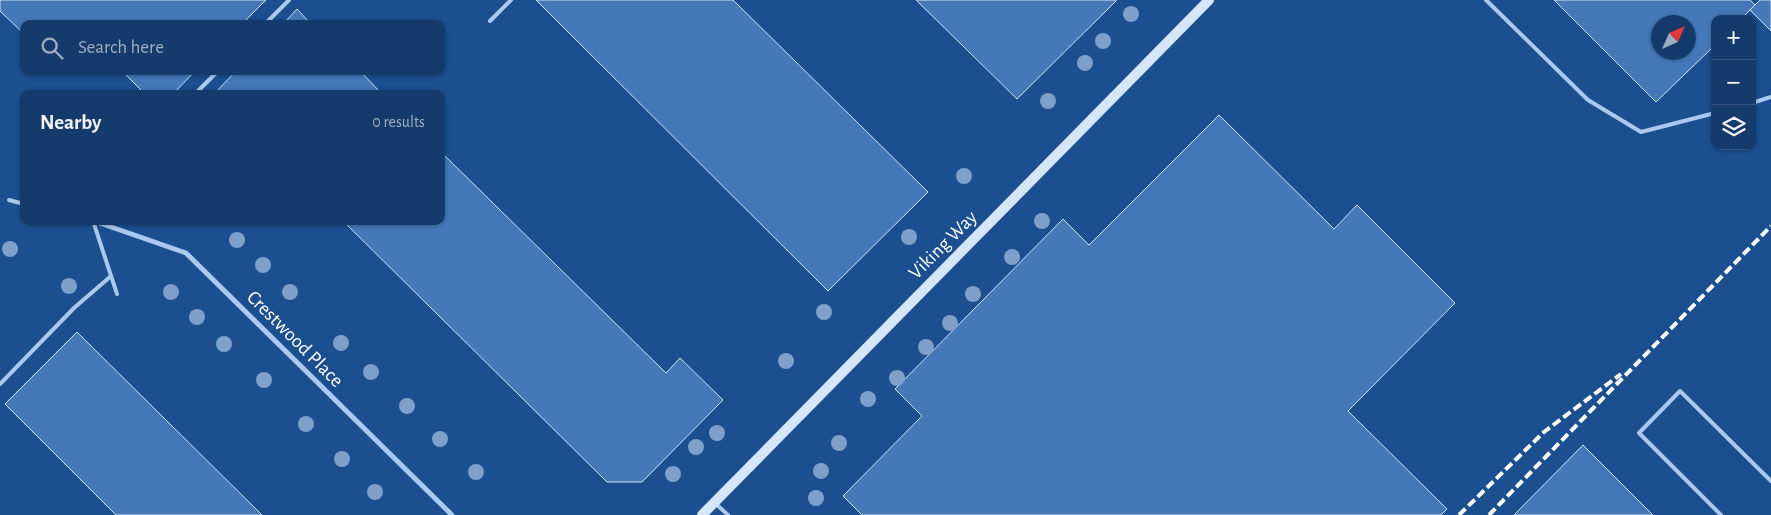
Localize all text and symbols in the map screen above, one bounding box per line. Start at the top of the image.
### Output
north arrow [1651,15,1696,60]
map controls [1711,15,1756,150]
button: + [1711,15,1756,60]
search box [20,20,445,75]
icon: search [38,34,66,62]
text: Search here [78,38,164,57]
button: − [1711,60,1756,105]
button: layers [1711,105,1756,150]
text: Nearby [40,112,101,133]
text: 0 results [372,114,425,130]
street label: Viking Way [905,207,981,283]
street label: Crestwood Place [243,287,347,391]

